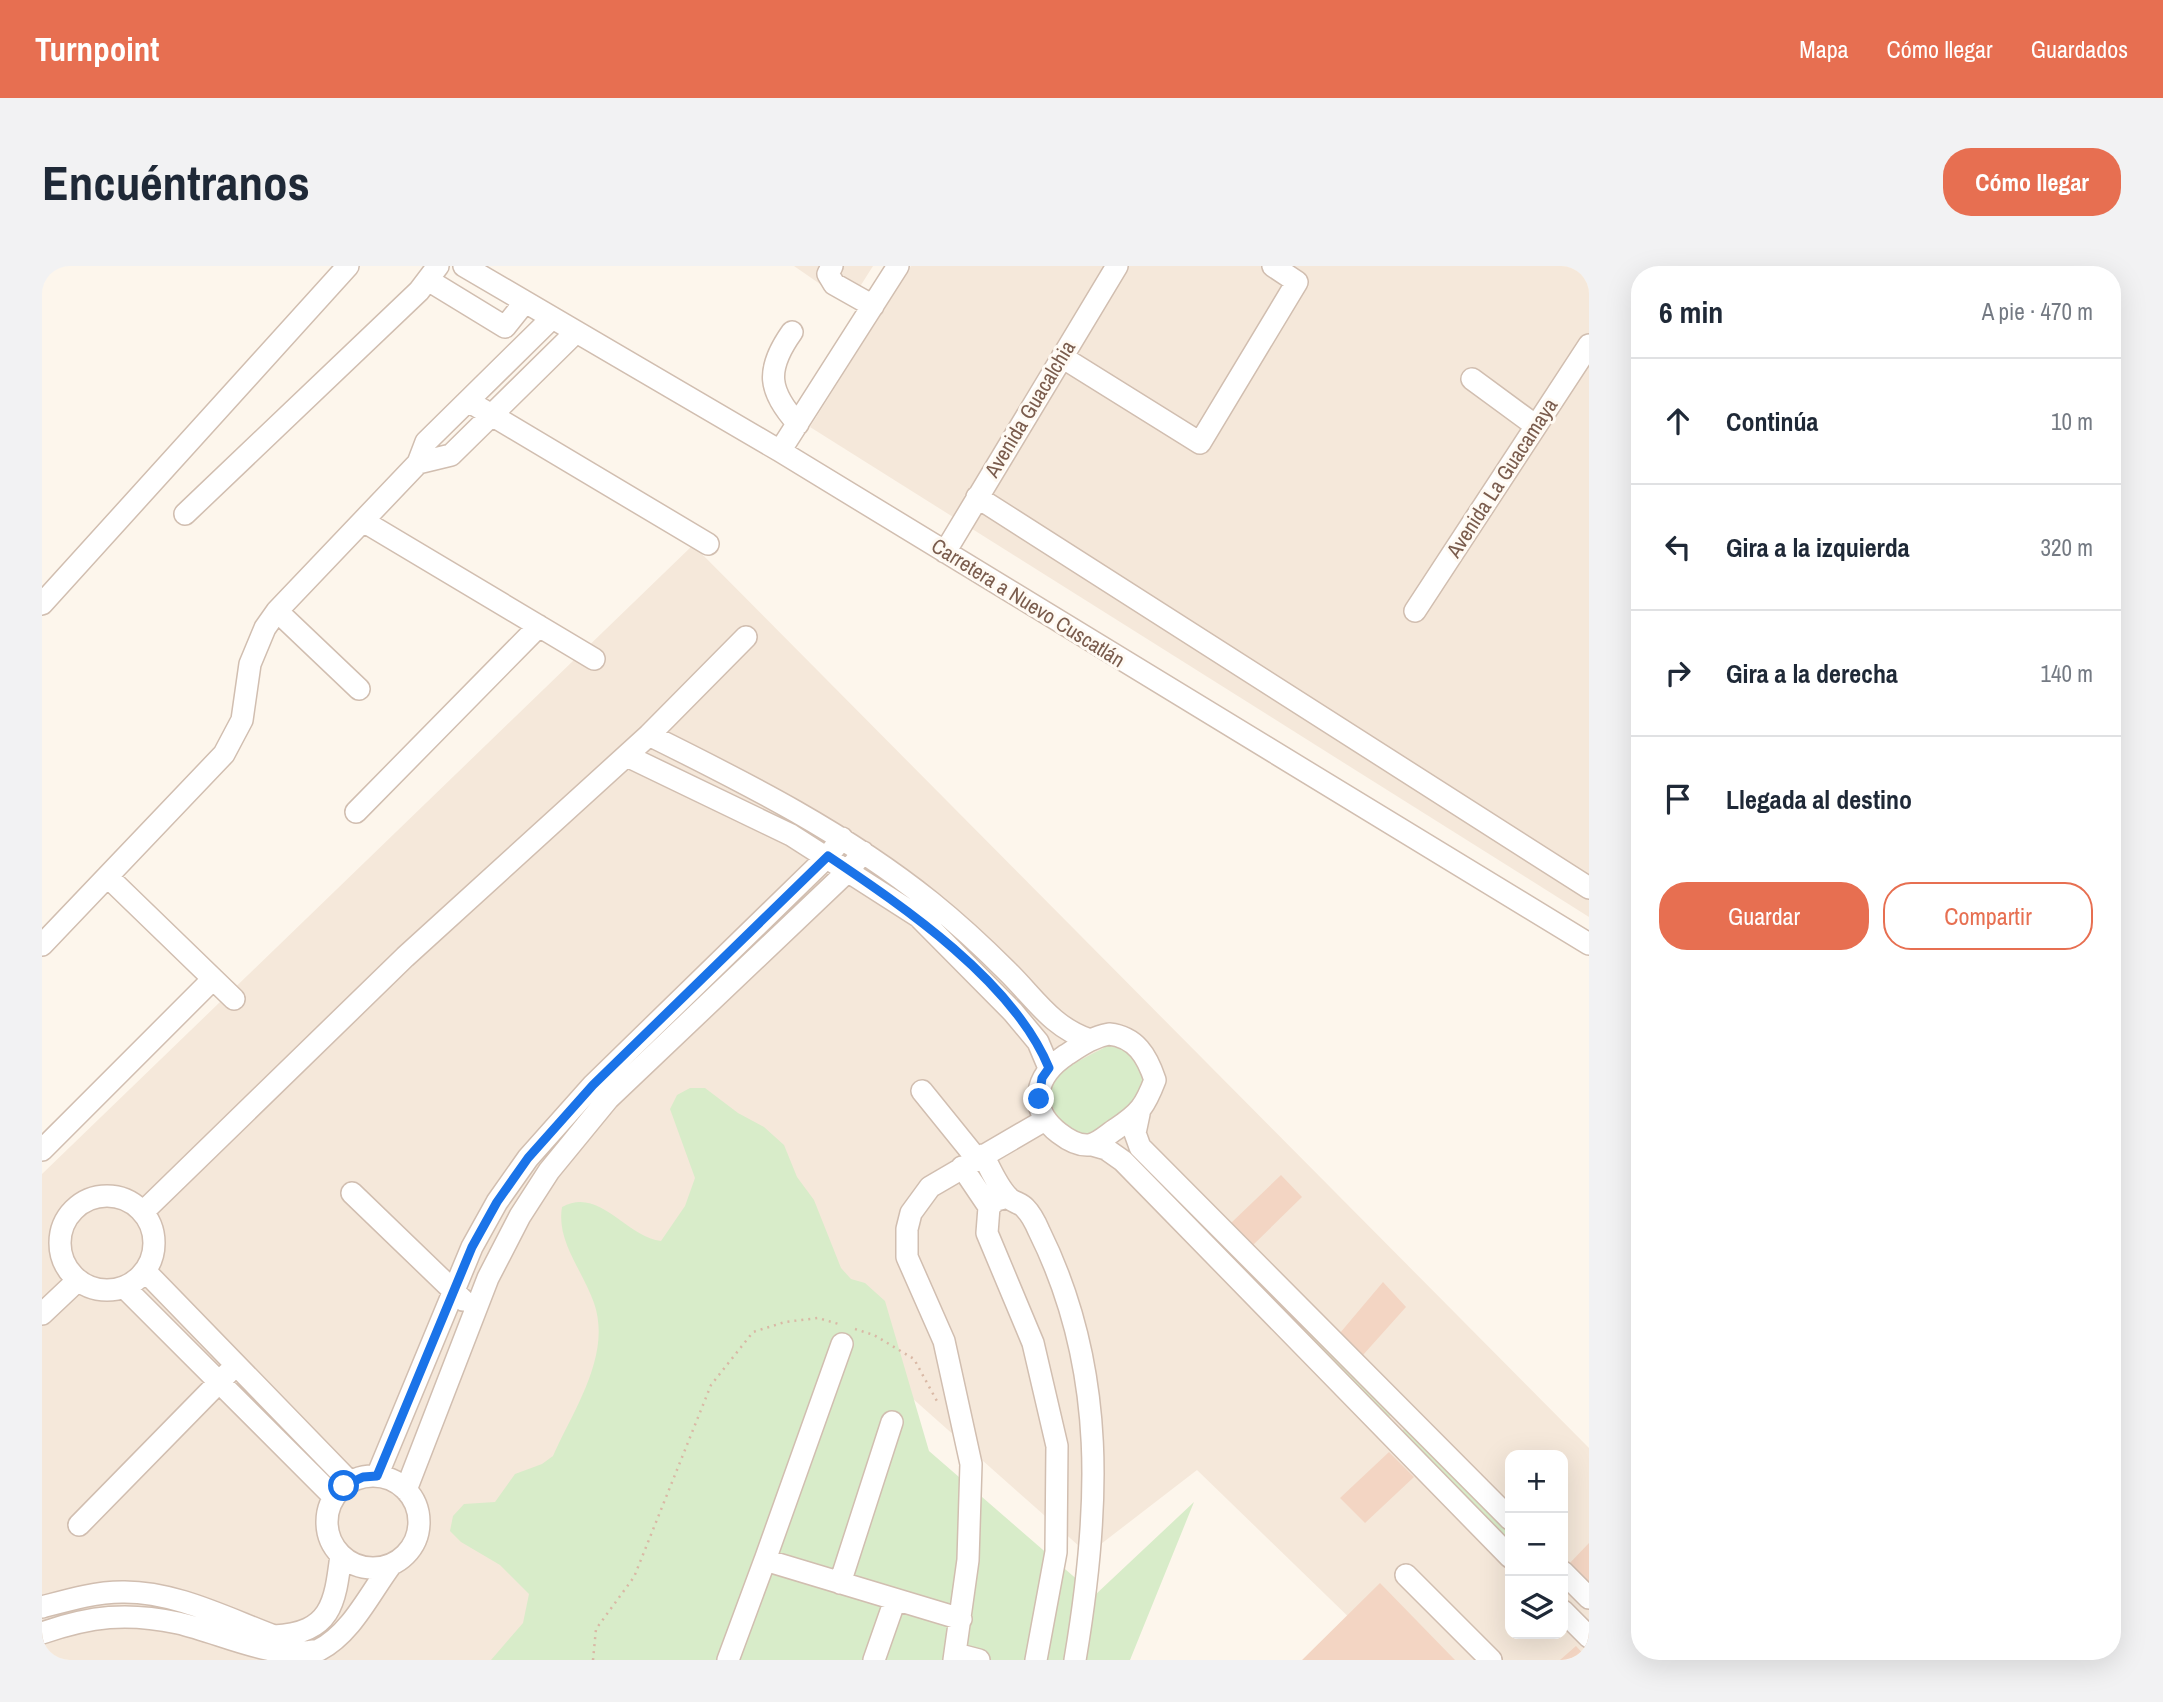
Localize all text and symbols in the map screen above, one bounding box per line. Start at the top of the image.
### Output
text: Turnpoint [35,27,159,71]
text: Mapa [1799,33,1849,65]
text: Cómo llegar [1887,33,1993,65]
text: Guardados [2031,33,2128,65]
button: Cómo llegar [1943,148,2121,216]
text: Encuéntranos [42,149,310,215]
text: 6 min [1659,292,1723,332]
text: A pie · 470 m [1982,296,2093,327]
street label: Avenida Guacalchia [977,335,1082,483]
street label: Avenida La Guacamaya [1439,392,1564,564]
icon: ahead [1659,402,1697,440]
text: Continúa [1726,404,1818,439]
text: 10 m [2051,406,2093,437]
icon: left [1659,528,1697,566]
text: Gira a la izquierda [1726,530,1910,565]
street label: Carretera a Nuevo Cuscatlán [926,531,1131,674]
text: 320 m [2041,532,2093,563]
icon: right [1659,654,1697,692]
text: Gira a la derecha [1726,656,1898,691]
text: 140 m [2041,658,2093,689]
icon: arrive [1659,780,1697,818]
text: Llegada al destino [1726,782,1912,817]
button: Guardar [1659,882,1869,950]
button: Compartir [1883,882,2093,950]
route end [1023,1083,1054,1114]
map controls [1505,1450,1568,1639]
button: + [1505,1450,1568,1513]
route start [328,1470,359,1501]
button: − [1505,1513,1568,1576]
button: layers [1505,1576,1568,1639]

